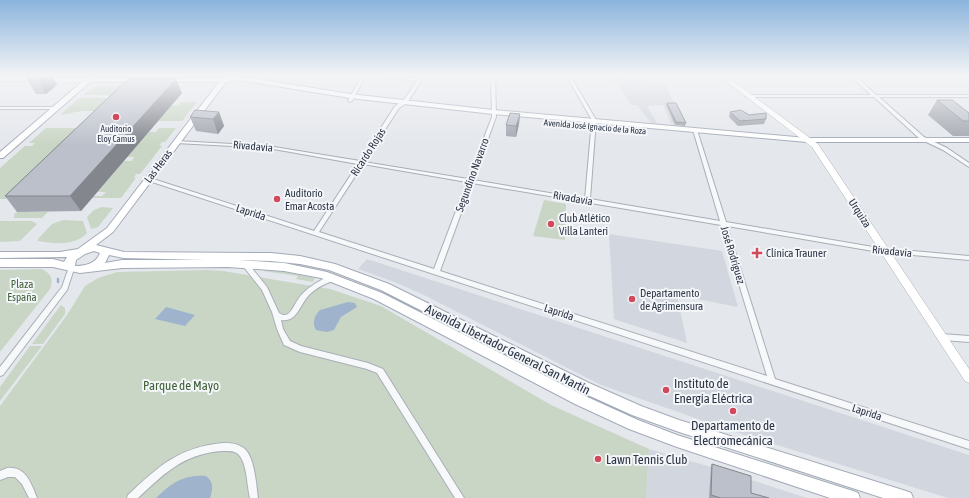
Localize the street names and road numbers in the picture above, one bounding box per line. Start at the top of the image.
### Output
street label: Avenida José Ignacio de la Roza [543,118,647,136]
street label: Ricardo Rojas [348,126,388,178]
street label: Segundino Navarro [453,137,491,213]
street label: Rivadavia [233,138,273,154]
street label: Las Heras [142,147,174,185]
street label: Rivadavia [552,189,594,207]
street label: Urquiza [846,196,874,230]
street label: Laprida [235,202,267,222]
street label: José Rodríguez [719,225,747,285]
street label: Rivadavia [871,243,913,259]
street label: Avenida Libertador General San Martín [423,301,593,398]
street label: Laprida [543,302,575,322]
street label: Laprida [851,402,883,422]

